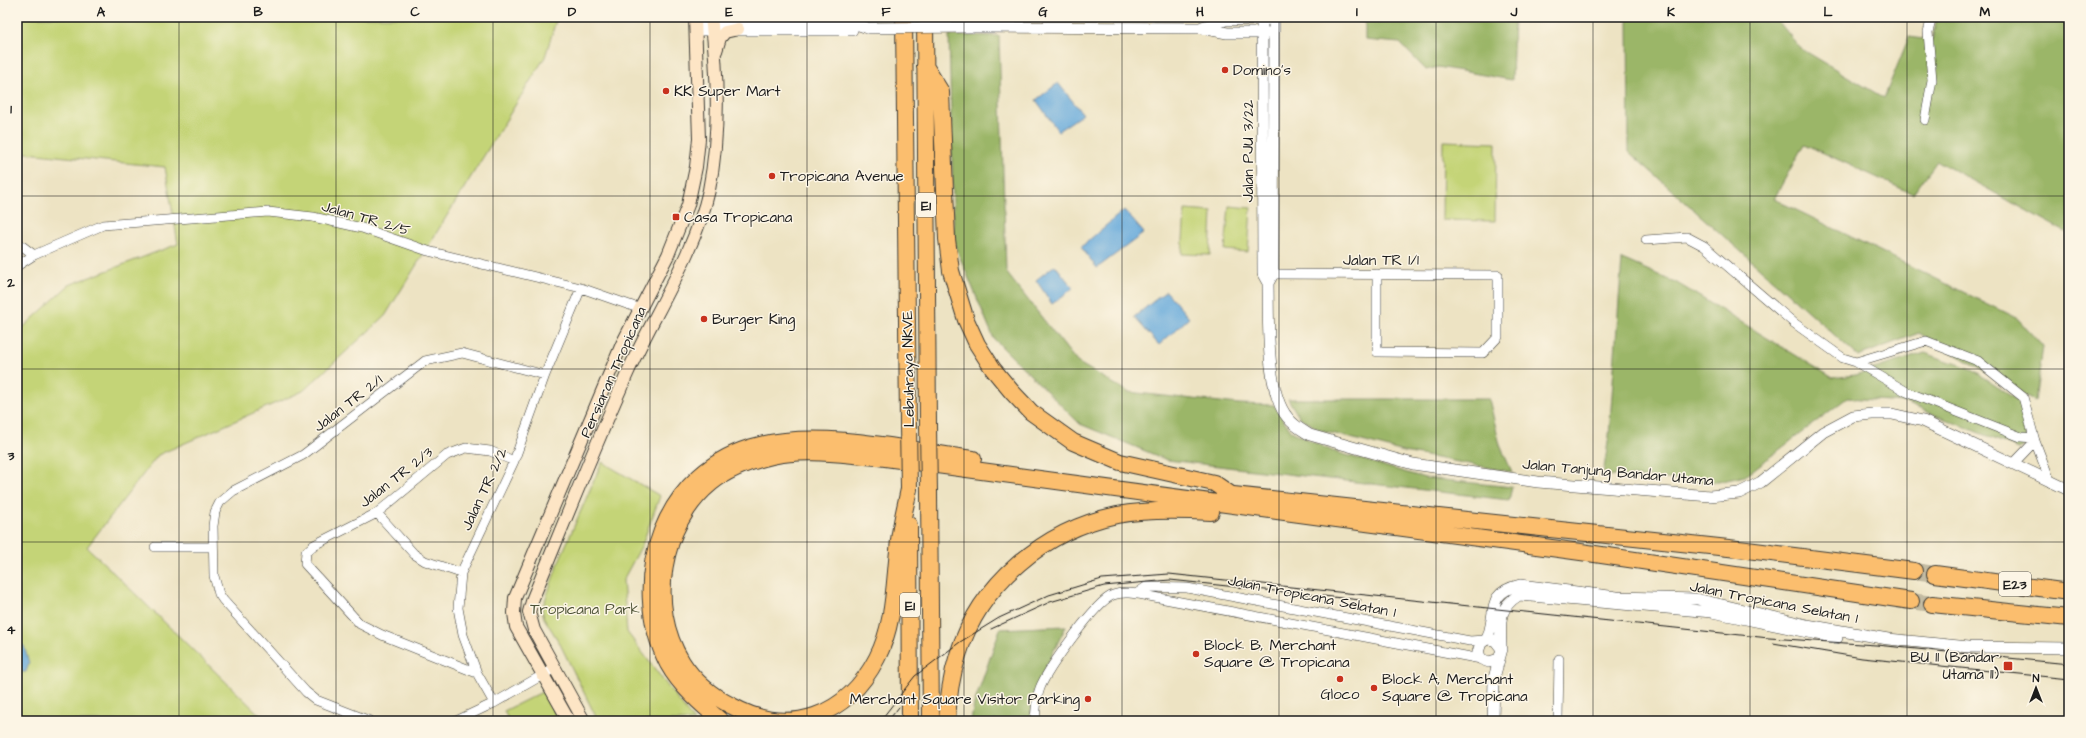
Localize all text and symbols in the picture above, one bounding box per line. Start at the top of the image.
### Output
text: A [97,3,106,21]
text: B [253,3,263,21]
text: C [410,3,420,21]
text: D [568,3,577,21]
text: E [725,3,733,21]
text: F [881,3,891,21]
text: G [1038,3,1048,21]
text: H [1196,3,1204,21]
text: I [1356,3,1358,21]
text: J [1510,3,1518,21]
text: K [1667,3,1675,21]
text: L [1823,3,1833,21]
text: M [1980,3,1991,21]
place label: Domino's [1233,60,1291,81]
marker: Domino's [1220,65,1230,75]
place label: KK Super Mart [674,81,781,102]
marker: KK Super Mart [661,86,671,96]
street label: Jalan PJU 3/22 [1238,99,1259,202]
text: 1 [10,100,12,118]
place label: Tropicana Avenue [780,166,904,187]
marker: Tropicana Avenue [767,171,777,181]
road number: E1 [916,193,936,217]
street label: Jalan TR 2/5 [319,196,413,241]
place label: Casa Tropicana [684,207,793,228]
marker: Casa Tropicana [671,212,681,222]
street label: Jalan TR 1/1 [1343,250,1419,271]
text: 2 [6,274,15,292]
street label: Persiaran Tropicana [575,303,652,441]
place label: Burger King [712,309,796,331]
street label: Lebuhraya NKVE [897,310,921,427]
marker: Burger King [699,314,709,324]
street label: Jalan TR 2/1 [309,370,387,437]
street label: Jalan TR 2/3 [355,442,438,513]
street label: Jalan TR 2/2 [456,444,513,534]
text: 3 [7,447,15,465]
street label: Jalan Tanjung Bandar Utama [1521,454,1715,492]
street label: Jalan Tropicana Selatan 1 [1226,570,1398,623]
road number: E23 [1999,572,2031,596]
street label: Jalan Tropicana Selatan 1 [1688,576,1860,629]
road number: E1 [900,593,920,617]
park label: Tropicana Park [530,599,640,620]
text: 4 [7,621,16,639]
place label: Block B, Merchant Square @ Tropicana [1204,635,1350,673]
place label: BU 11 (Bandar Utama 11) [1910,647,1999,685]
marker: Block B, Merchant Square @ Tropicana [1191,649,1201,659]
marker: BU 11 (Bandar Utama 11) [2002,660,2014,672]
north arrow [2016,668,2056,708]
place label: Block A, Merchant Square @ Tropicana [1382,669,1528,707]
text: N [2033,671,2040,686]
marker: Gloco [1335,674,1345,684]
marker: Block A, Merchant Square @ Tropicana [1369,683,1379,693]
place label: Gloco [1320,684,1360,705]
place label: Merchant Square Visitor Parking [850,689,1080,711]
marker: Merchant Square Visitor Parking [1083,694,1093,704]

